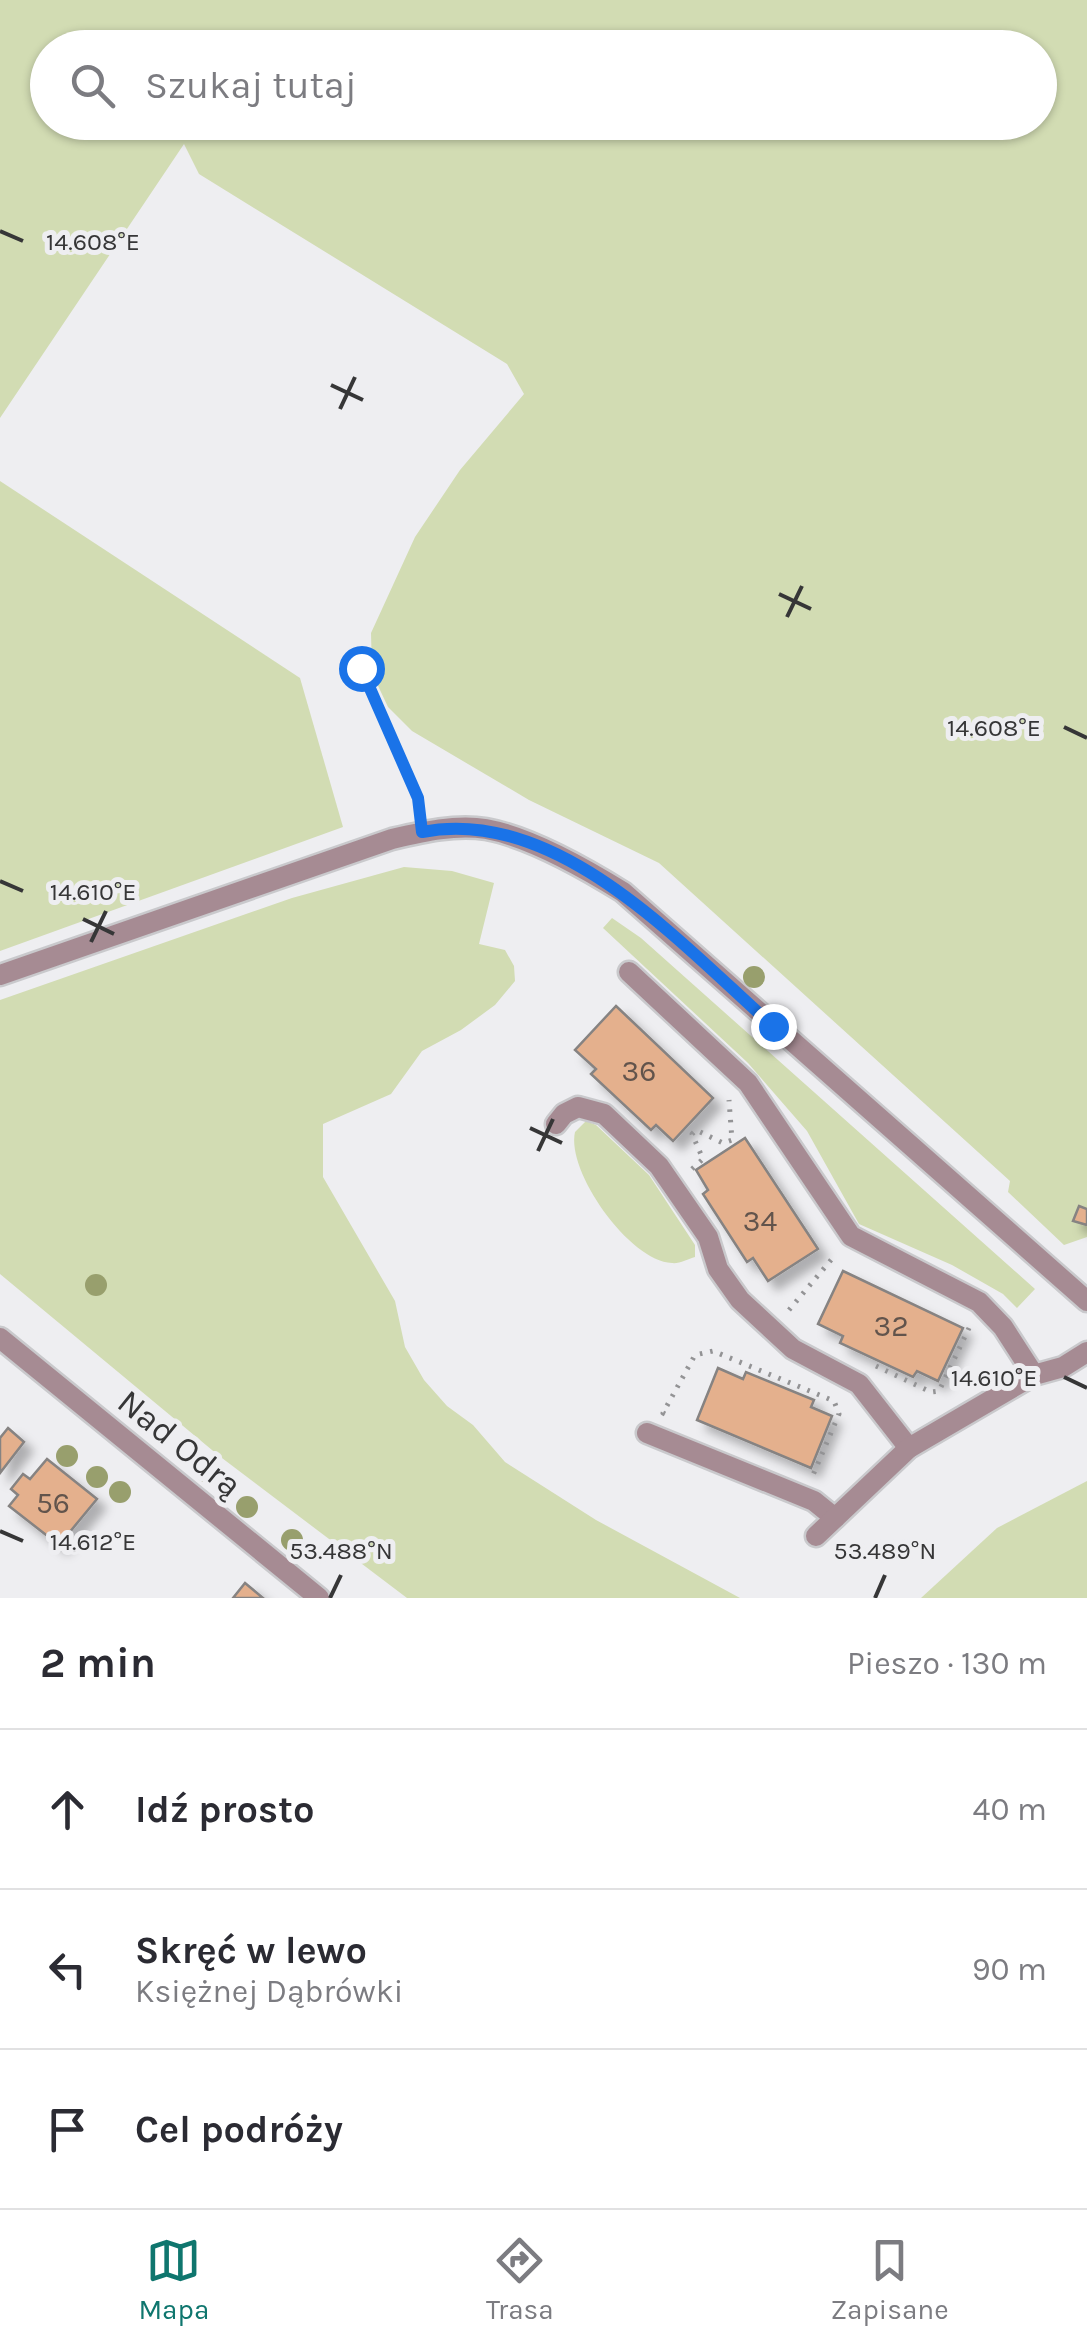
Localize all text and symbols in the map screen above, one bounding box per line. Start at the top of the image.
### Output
search box [30,30,1057,140]
icon: search [65,58,120,113]
text: Szukaj tutaj [145,63,357,108]
text: 14.608°E [46,227,140,256]
route start [339,646,385,692]
text: 14.608°E [947,713,1041,742]
text: 14.610°E [50,877,136,906]
route end [751,1004,797,1050]
house number: 36 [622,1053,656,1089]
house number: 34 [743,1203,777,1239]
house number: 32 [873,1308,909,1344]
text: 14.610°E [951,1363,1037,1392]
street label: Nad Odrą [109,1381,250,1506]
house number: 56 [36,1485,70,1521]
text: 14.612°E [50,1527,136,1556]
text: 53.488°N [289,1536,393,1565]
text: 53.489°N [834,1536,936,1565]
text: 2 min [40,1638,156,1688]
text: Pieszo · 130 m [847,1645,1047,1682]
icon: ahead [40,1782,95,1837]
text: Idź prosto [135,1787,314,1832]
text: 40 m [973,1791,1047,1828]
text: Skręć w lewo [135,1928,367,1973]
icon: left [40,1942,95,1997]
text: 90 m [972,1951,1047,1988]
text: Księżnej Dąbrówki [135,1973,403,2010]
icon: arrive [40,2102,95,2157]
text: Cel podróży [135,2107,343,2152]
tab: Mapa [138,2233,209,2326]
tab: Trasa [486,2233,554,2326]
tab: Zapisane [831,2233,949,2326]

